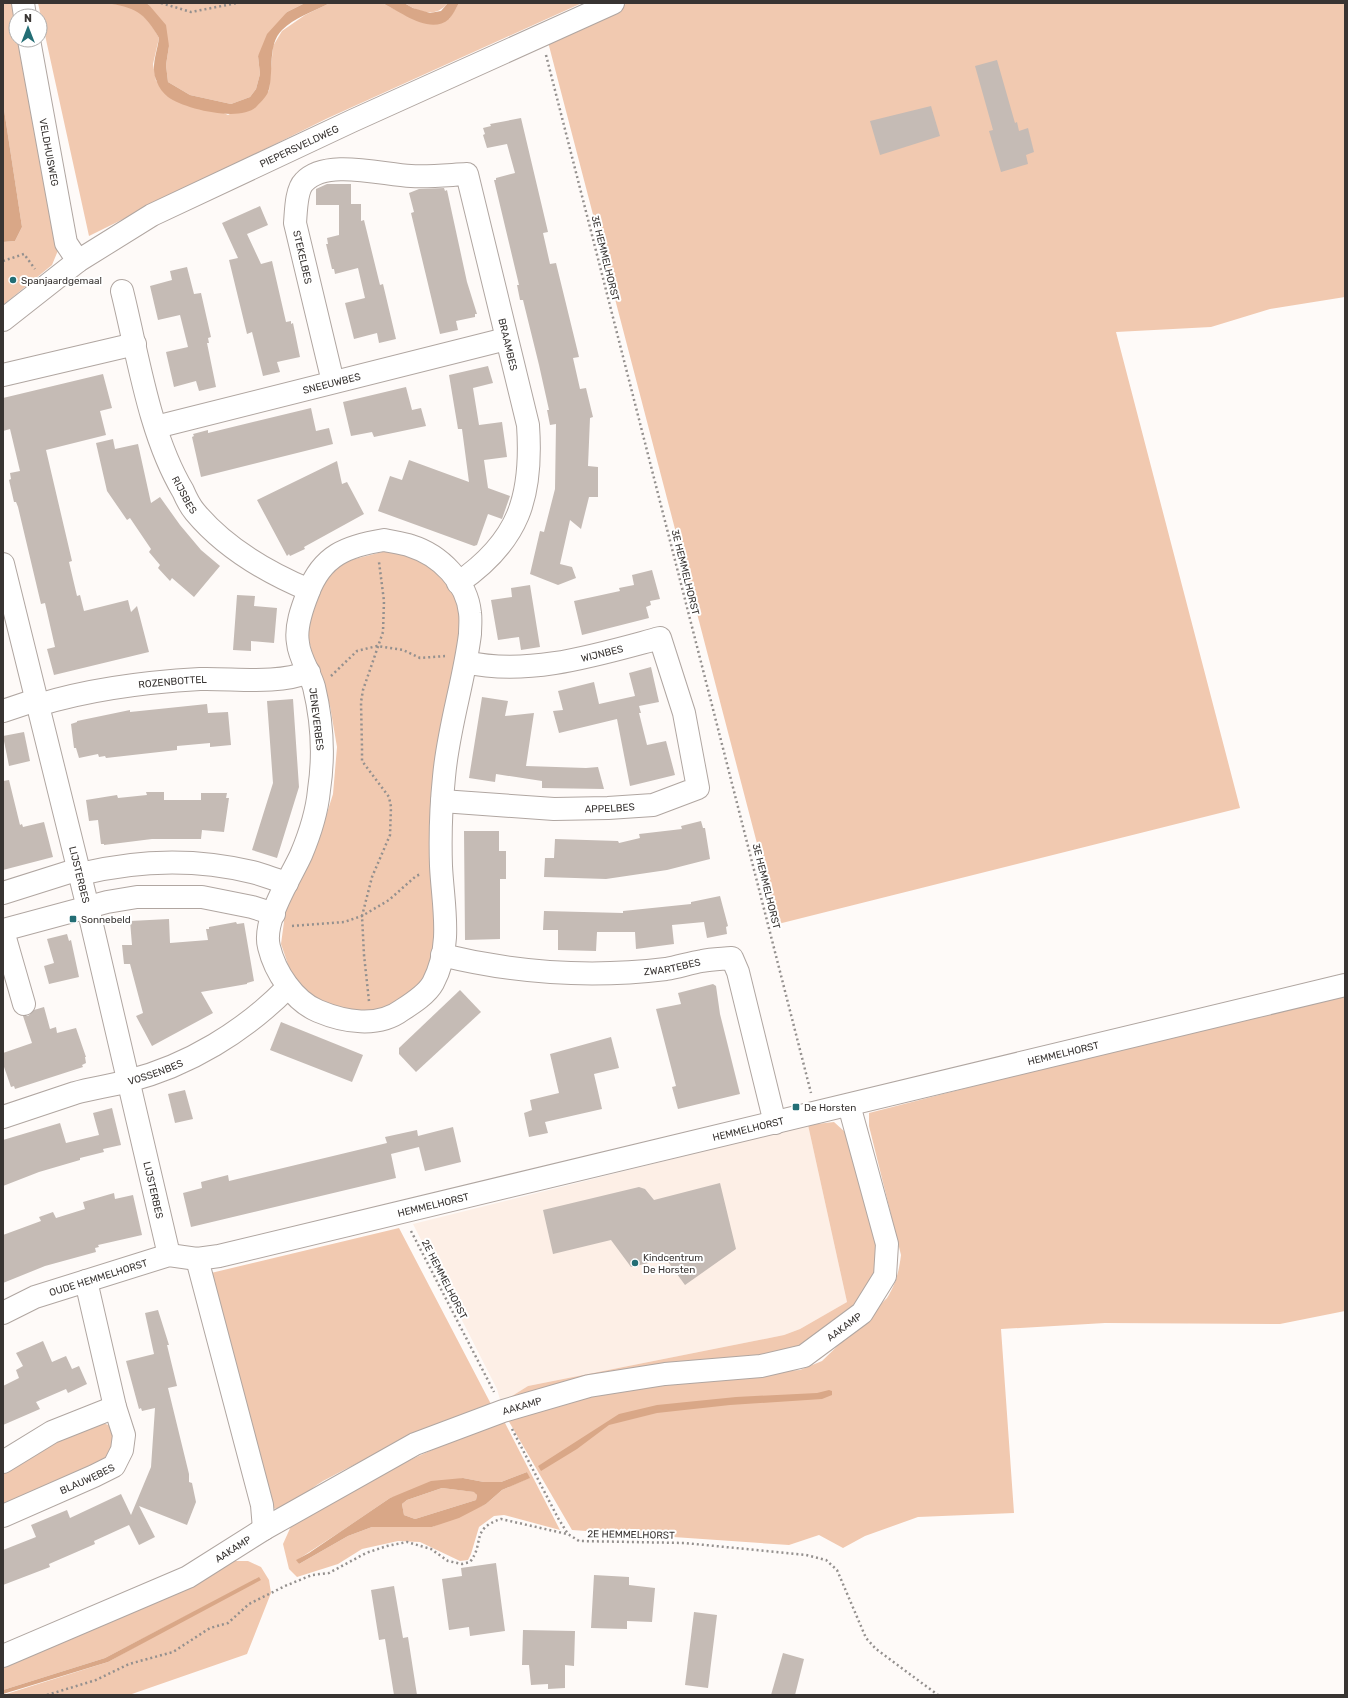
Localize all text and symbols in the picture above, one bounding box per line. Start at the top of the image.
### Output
north arrow [8,8,48,48]
text: N [24,12,32,25]
street label: VELDHUISWEG [36,117,61,188]
street label: PIEPERSVELDWEG [258,123,341,171]
street label: 3E HEMMELHORST [589,214,622,302]
street label: STEKELBES [290,229,314,285]
marker: Spanjaardgemaal [8,275,18,285]
place label: Spanjaardgemaal [21,275,102,287]
street label: BRAAMBES [495,317,520,372]
street label: SNEEUWBES [302,371,362,397]
street label: RIJSBES [169,474,199,516]
street label: 3E HEMMELHORST [669,528,702,616]
street label: WIJNBES [580,643,625,665]
street label: ROZENBOTTEL [138,674,207,691]
street label: JENEVERBES [306,687,326,751]
street label: APPELBES [584,801,635,815]
street label: 3E HEMMELHORST [750,842,783,930]
street label: LIJSTERBES [66,845,92,905]
marker: Sonnebeld [68,914,78,924]
place label: Sonnebeld [81,914,131,926]
street label: ZWARTEBES [643,956,702,978]
street label: HEMMELHORST [1026,1039,1101,1068]
street label: VOSSENBES [127,1057,185,1088]
marker: De Horsten [791,1102,801,1112]
place label: De Horsten [804,1102,856,1114]
street label: HEMMELHORST [711,1115,786,1144]
street label: LIJSTERBES [140,1161,165,1220]
street label: HEMMELHORST [396,1191,471,1220]
street label: 2E HEMMELHORST [419,1238,469,1321]
place label: Kindcentrum De Horsten [643,1252,703,1276]
street label: OUDE HEMMELHORST [48,1257,149,1299]
marker: Kindcentrum De Horsten [630,1258,640,1268]
street label: AAKAMP [825,1310,865,1344]
street label: AAKAMP [501,1395,544,1418]
street label: BLAUWEBES [58,1462,117,1497]
street label: 2E HEMMELHORST [587,1528,675,1542]
street label: AAKAMP [213,1533,254,1566]

